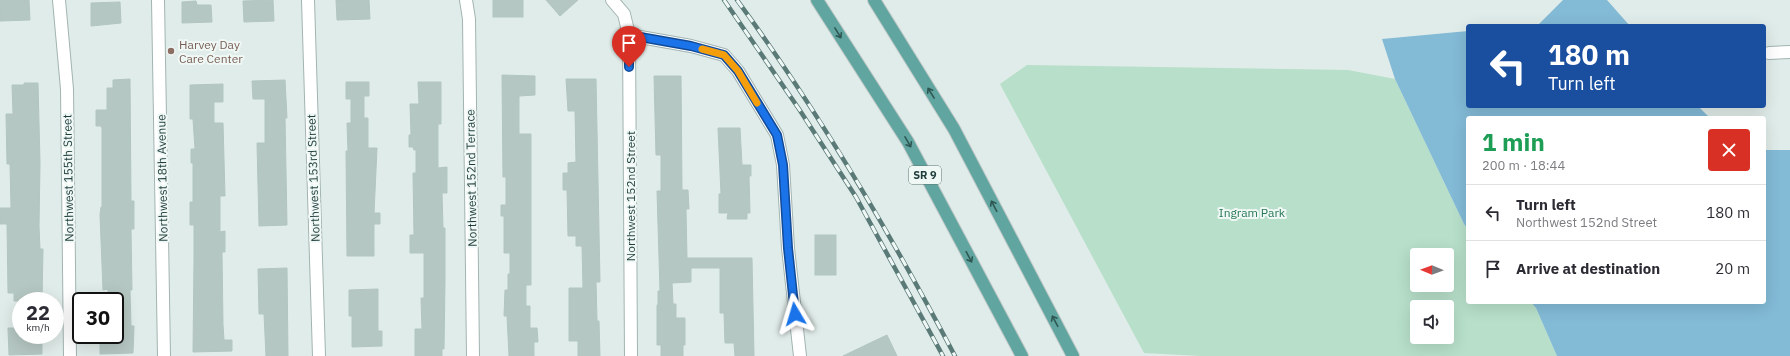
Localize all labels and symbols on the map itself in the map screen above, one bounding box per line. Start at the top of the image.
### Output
pin [612,26,646,67]
one-way arrow [835,27,843,39]
place label: Harvey Day Care Center [179,37,243,66]
marker: Harvey Day Care Center [166,46,176,56]
one-way arrow [927,87,935,99]
street label: Northwest 152nd Terrace [462,109,480,247]
street label: Northwest 155th Street [59,114,77,242]
street label: Northwest 18th Avenue [153,114,171,242]
street label: Northwest 153rd Street [303,114,323,242]
street label: Northwest 152nd Street [623,131,638,261]
one-way arrow [904,136,912,148]
road number: SR 9 [909,166,941,184]
one-way arrow [990,200,997,212]
park label: Ingram Park [1219,205,1286,220]
north arrow [1410,248,1454,292]
one-way arrow [966,251,973,263]
speed limit sign: 30 [72,292,124,344]
position arrow [774,293,816,335]
one-way arrow [1050,316,1058,328]

